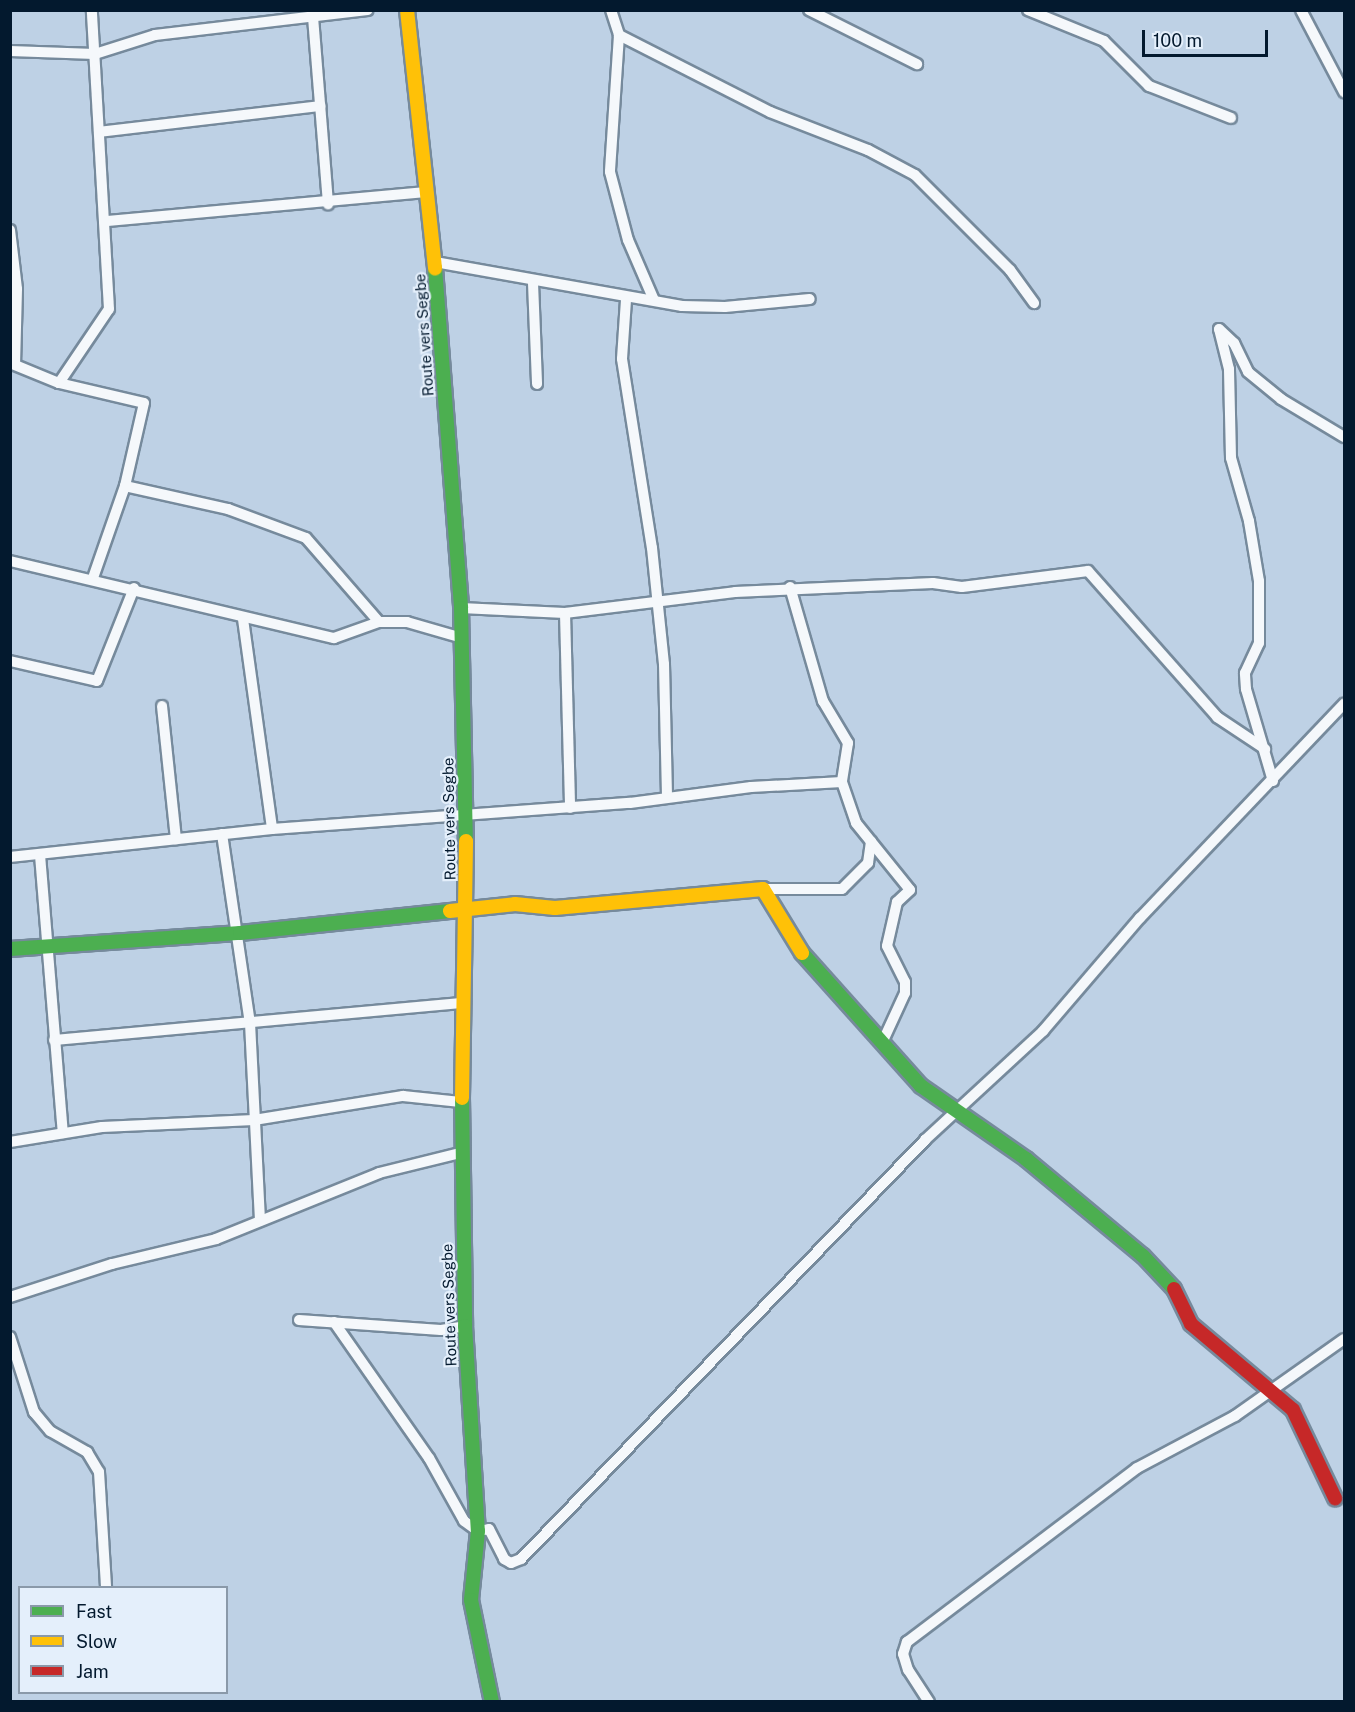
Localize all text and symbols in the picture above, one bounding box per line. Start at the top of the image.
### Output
scale bar [1145,18,1271,56]
text: 100 m [1153,30,1202,51]
street label: Route vers Segbe [411,273,437,397]
street label: Route vers Segbe [439,757,459,881]
street label: Route vers Segbe [438,1243,460,1367]
legend [18,1586,228,1694]
text: Fast [76,1601,112,1622]
text: Slow [76,1631,117,1652]
text: Jam [76,1661,109,1682]

